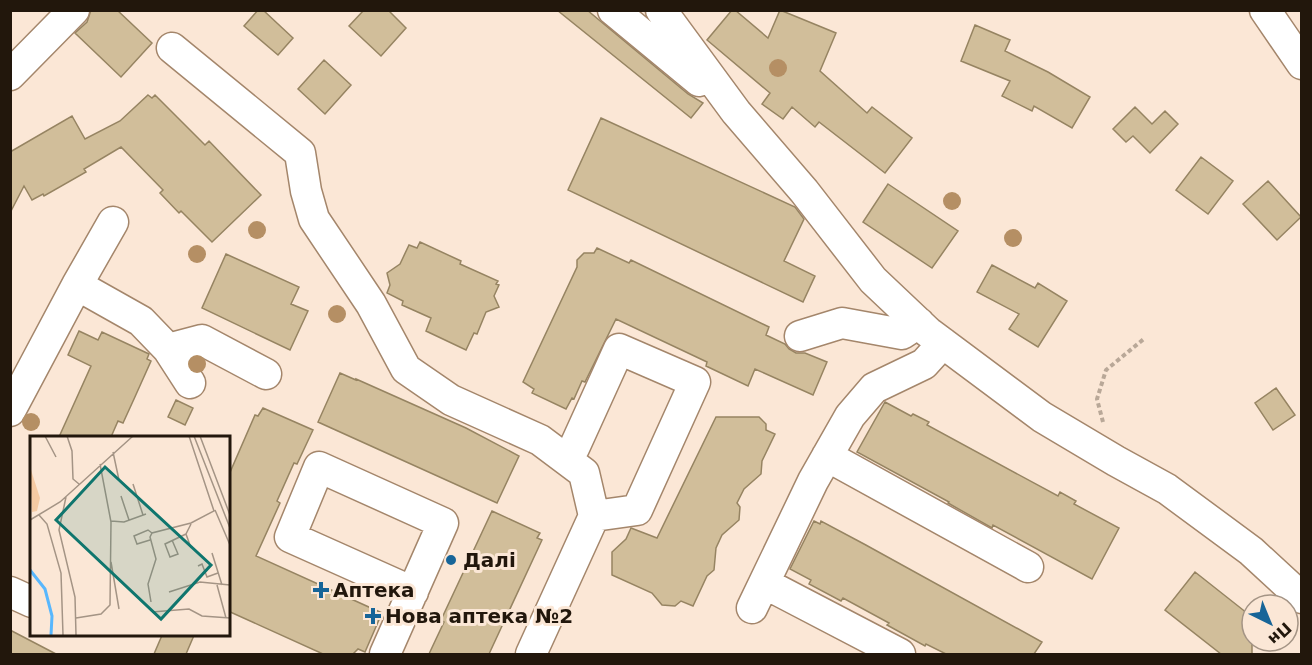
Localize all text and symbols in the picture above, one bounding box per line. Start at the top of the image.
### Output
inset map [30,436,230,635]
place label: Далі [463,548,516,572]
marker: Далі [444,553,458,567]
place label: Аптека [333,578,415,602]
marker: Аптека [314,583,328,597]
north arrow [1240,593,1300,653]
place label: Нова аптека №2 [385,604,573,628]
marker: Нова аптека №2 [366,609,380,623]
text: Пн [1264,618,1295,649]

